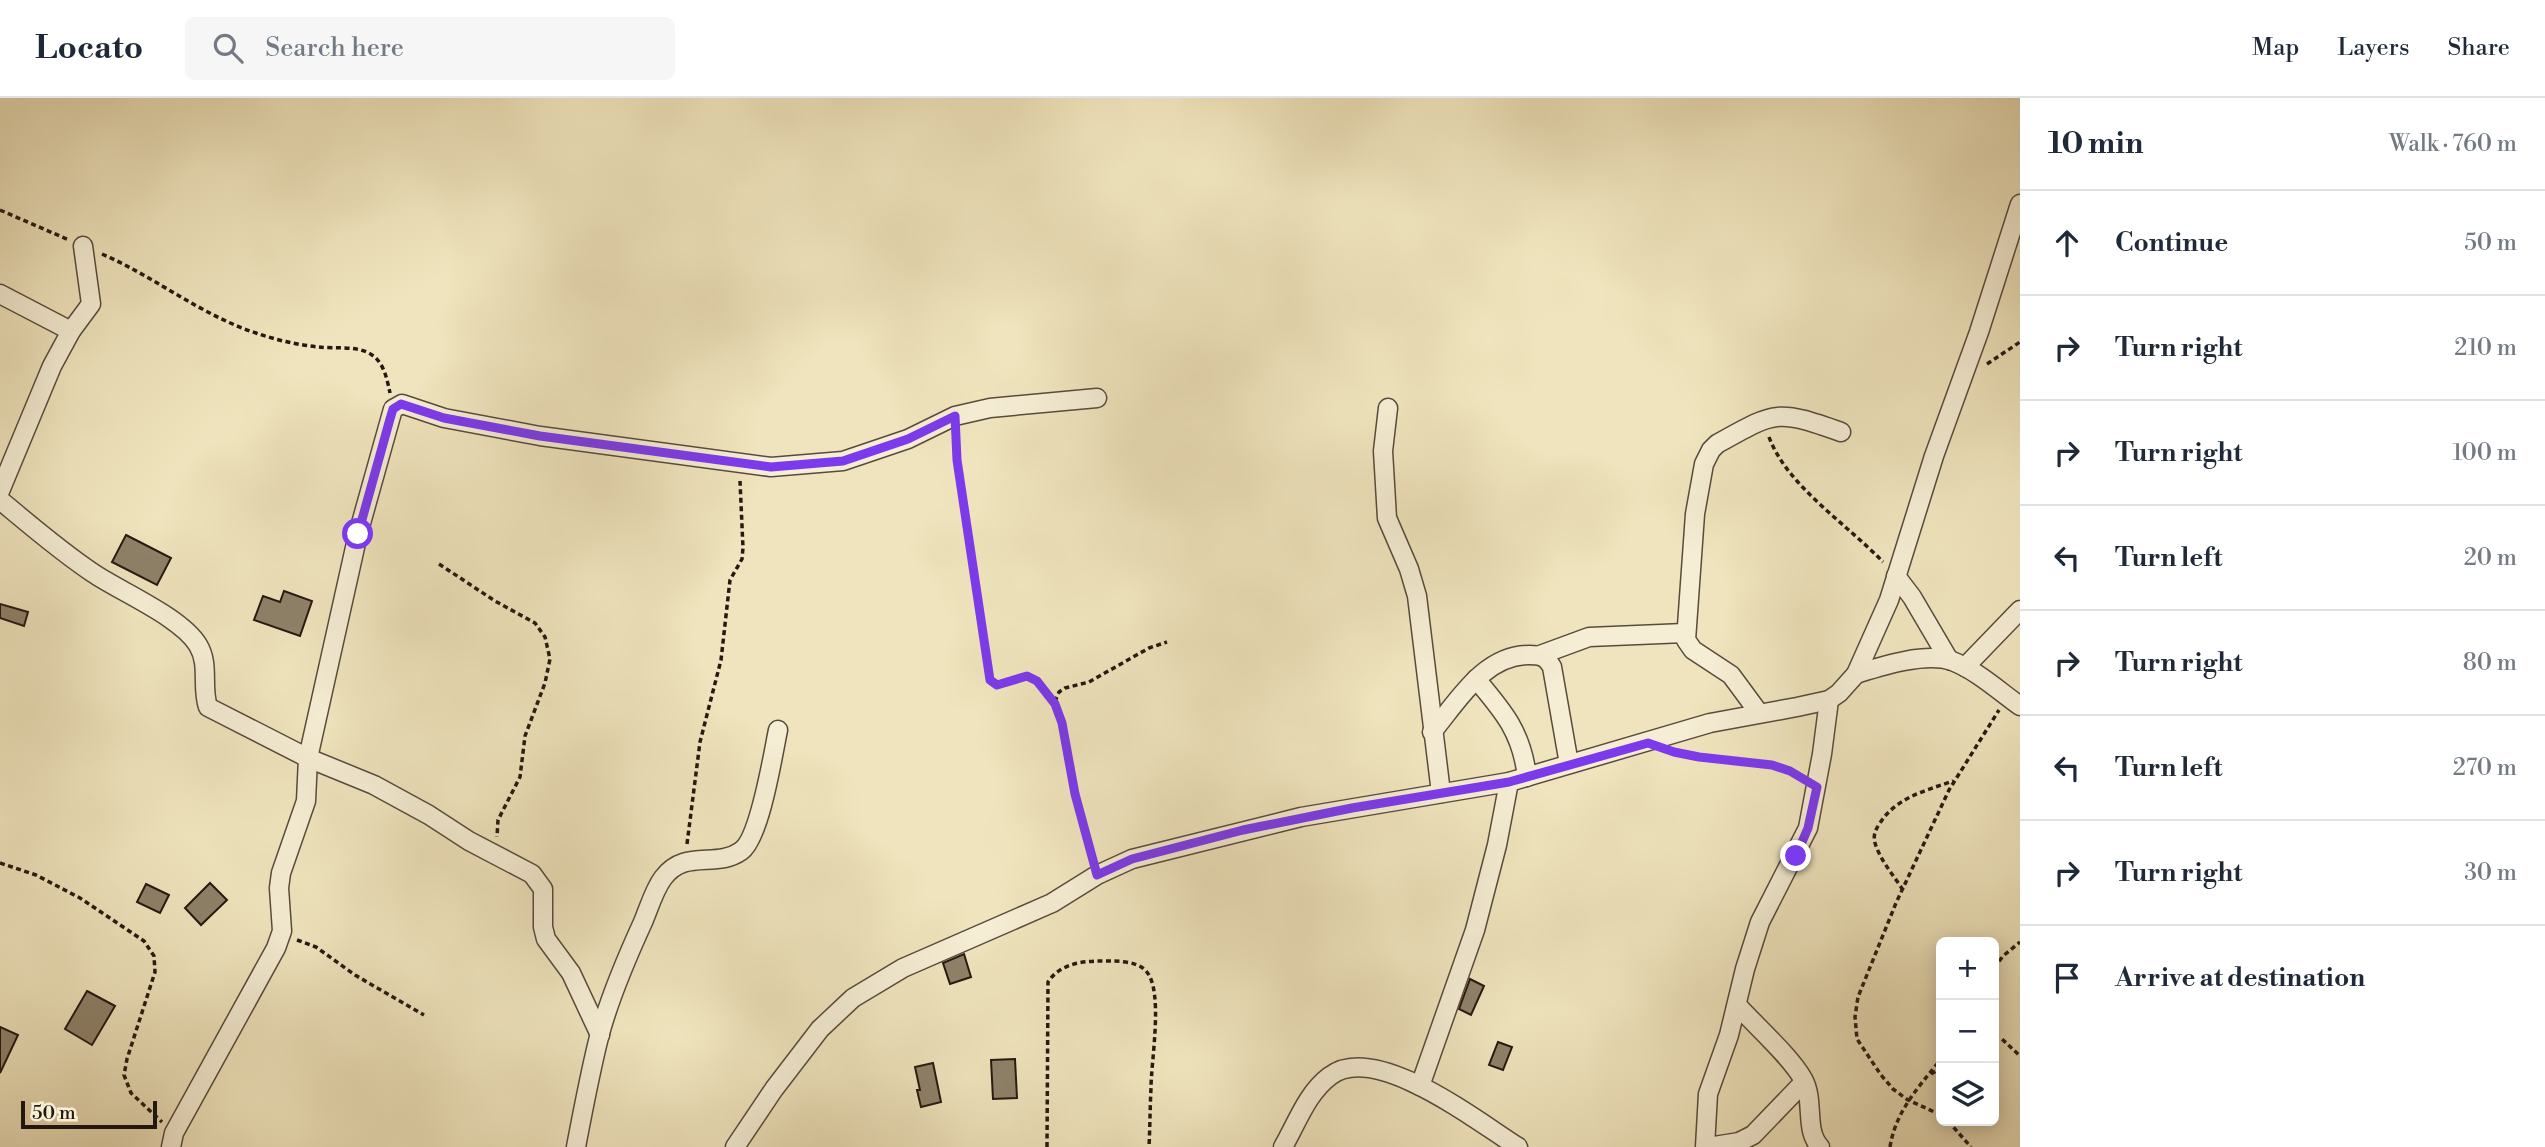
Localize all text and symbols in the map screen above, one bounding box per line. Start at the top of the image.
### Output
search box [185,17,675,80]
text: Locato [35,28,143,69]
icon: search [209,29,247,67]
text: Search here [265,32,404,64]
text: Map [2252,33,2299,63]
text: Layers [2337,33,2409,63]
text: Share [2447,33,2510,63]
text: 10 min [2048,125,2143,163]
text: Walk · 760 m [2389,130,2517,158]
icon: ahead [2048,224,2086,262]
text: Continue [2115,227,2228,259]
text: 50 m [2464,229,2517,257]
icon: right [2048,329,2086,367]
text: Turn right [2115,332,2243,364]
text: 210 m [2454,334,2517,362]
icon: right [2048,434,2086,472]
text: Turn right [2115,437,2243,469]
text: 100 m [2452,439,2517,467]
route start [342,518,373,549]
icon: left [2048,539,2086,577]
text: Turn left [2115,542,2223,574]
text: 20 m [2464,544,2517,572]
icon: right [2048,644,2086,682]
text: Turn right [2115,647,2243,679]
text: 80 m [2463,649,2517,677]
icon: left [2048,749,2086,787]
text: Turn left [2115,752,2223,784]
text: 270 m [2453,754,2517,782]
route end [1780,840,1811,871]
icon: right [2048,854,2086,892]
text: Turn right [2115,857,2243,889]
text: 30 m [2464,859,2517,887]
map controls [1936,937,1999,1126]
button: + [1936,937,1999,1000]
icon: arrive [2048,959,2086,997]
text: Arrive at destination [2115,962,2365,994]
button: − [1936,1000,1999,1063]
button: layers [1936,1063,1999,1126]
scale bar [21,1098,158,1130]
text: 50 m [32,1101,76,1125]

